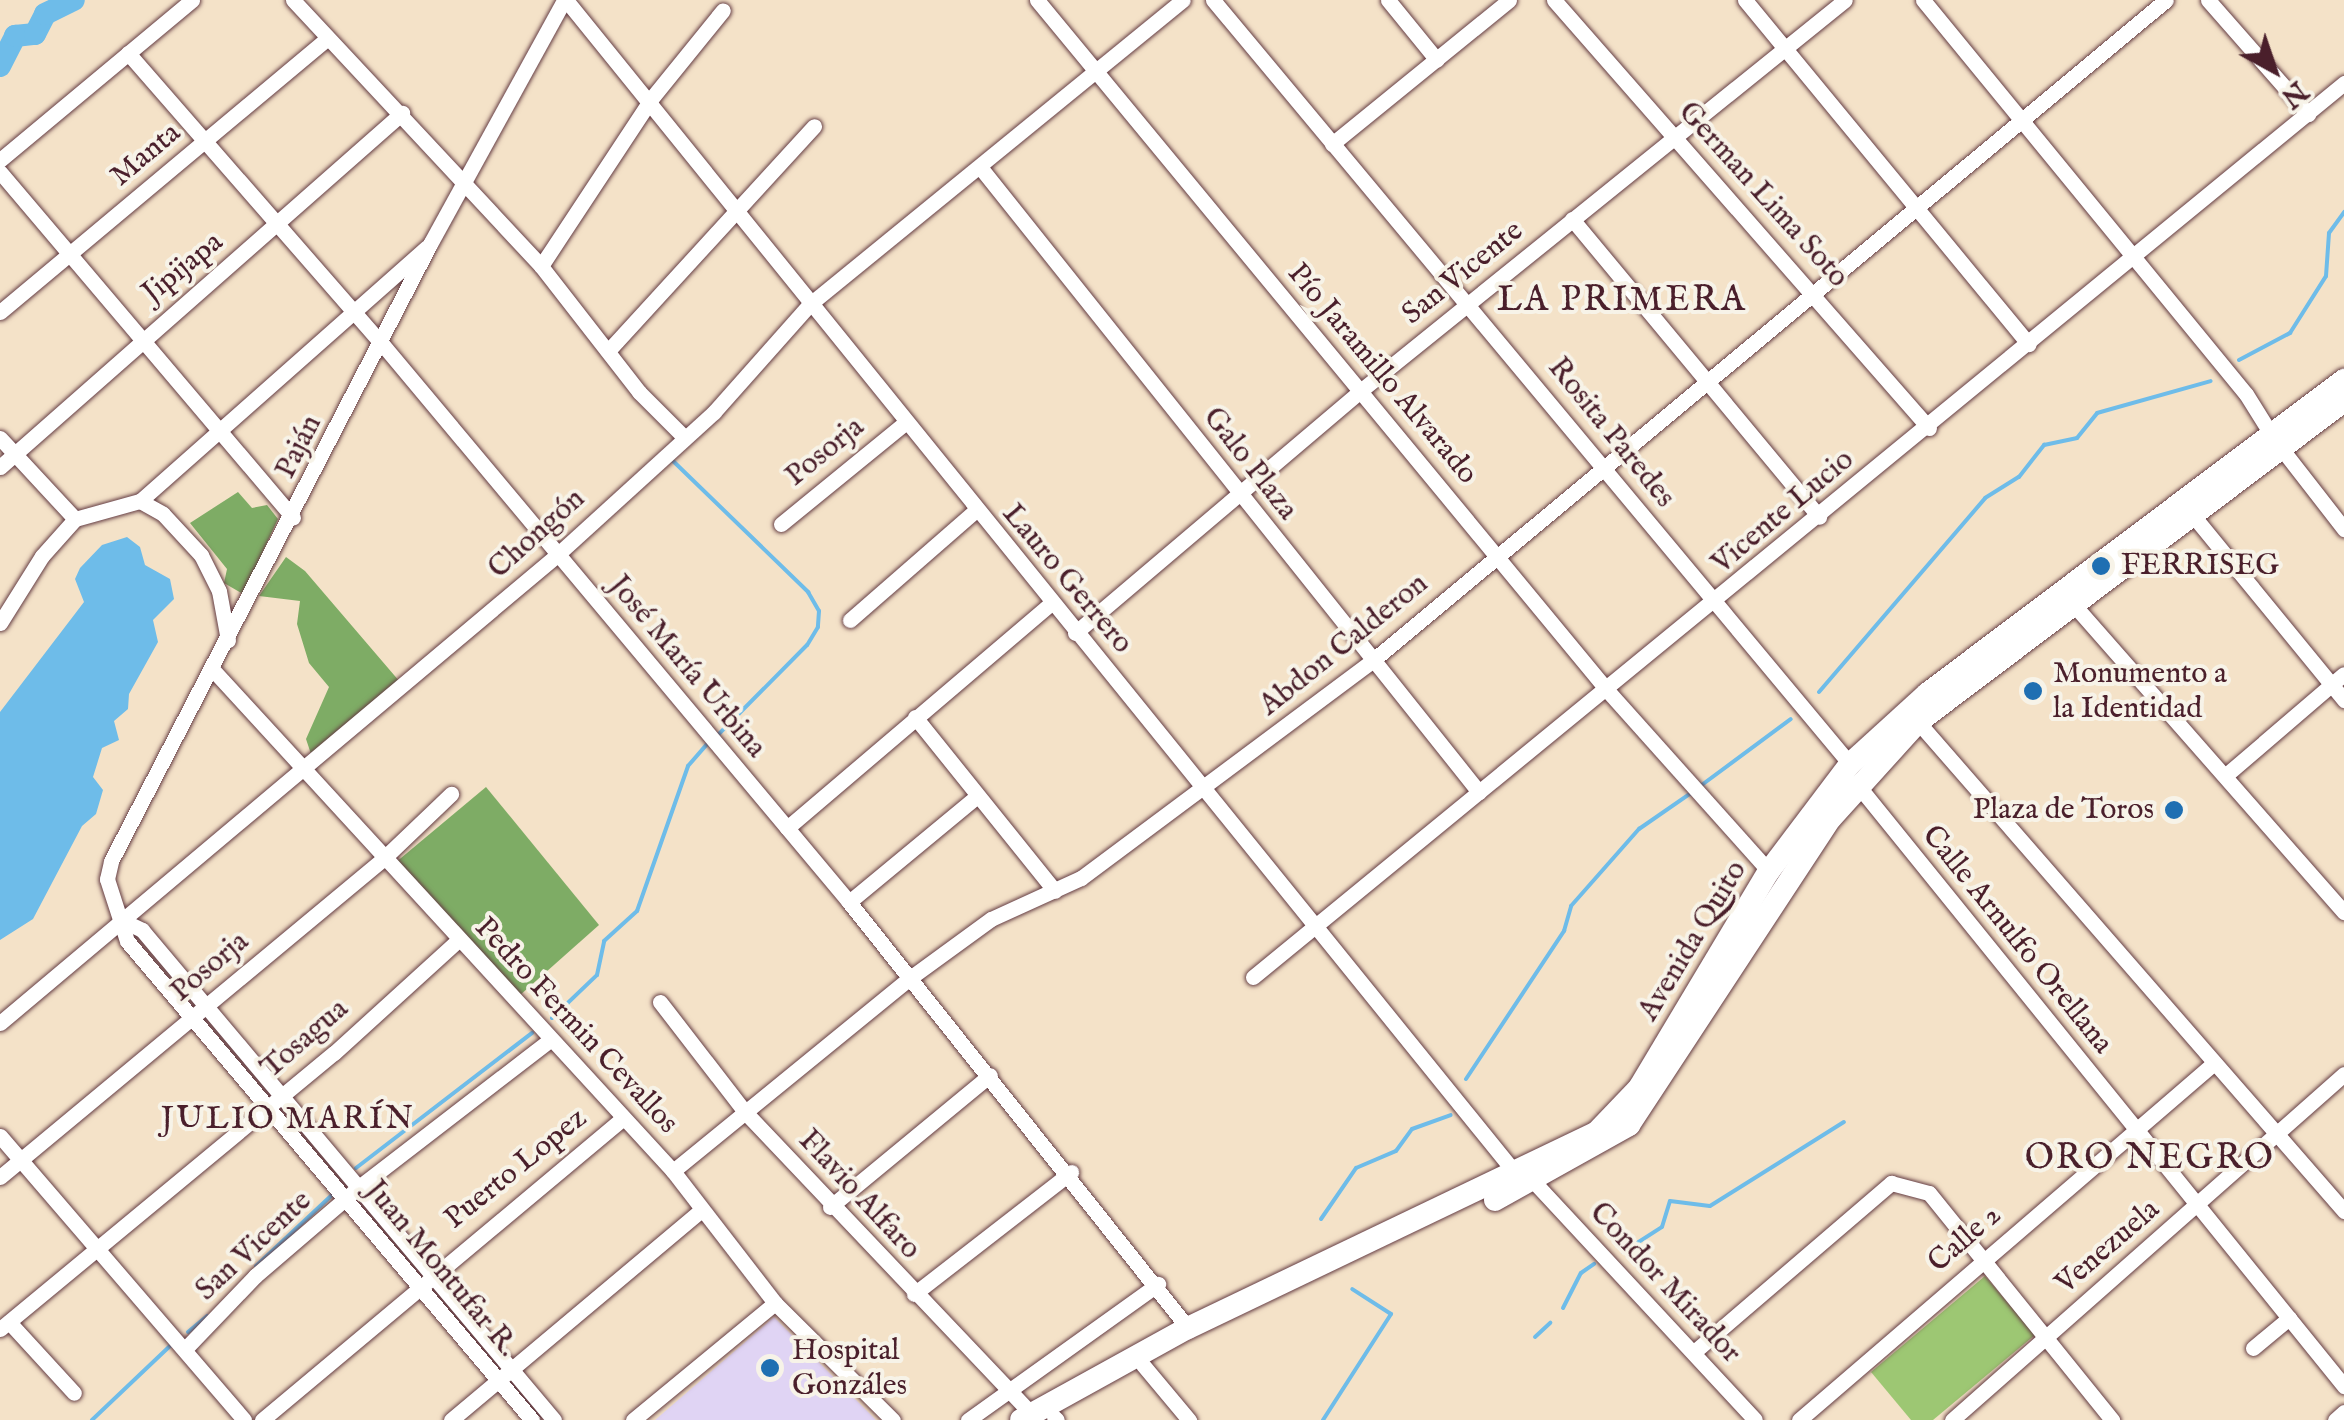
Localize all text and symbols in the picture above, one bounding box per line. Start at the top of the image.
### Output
north arrow [2224,20,2324,120]
text: N [2273,72,2314,115]
street label: German Lima Soto [1670,95,1856,295]
street label: Manta [104,115,188,195]
street label: San Vicente [1395,213,1531,333]
street label: Jipijapa [135,225,231,311]
street label: Pío Jaramillo Alvarado [1279,256,1485,492]
district label: LA PRIMERA [1497,280,1747,322]
street label: Rosita Paredes [1540,351,1682,515]
street label: Galo Plaza [1195,401,1305,527]
street label: Paján [268,409,330,485]
street label: Posorja [778,409,872,495]
street label: Vicente Lucio [1705,442,1861,582]
street label: Chongón [481,481,593,587]
street label: Lauro Gerrero [994,497,1140,661]
place label: FERRISEG [2121,548,2279,584]
marker: FERRISEG [2090,555,2112,577]
street label: Abdon Calderon [1253,566,1435,724]
street label: José María Urbina [600,569,774,765]
place label: Monumento a la Identidad [2053,656,2227,726]
marker: Monumento a la Identidad [2022,680,2044,702]
place label: Plaza de Toros [1973,792,2154,828]
marker: Plaza de Toros [2163,799,2185,821]
street label: Calle Arnulfo Orellana [1914,819,2120,1061]
street label: Avenida Quito [1631,854,1755,1028]
street label: Pedro Fermin Cevallos [467,911,685,1141]
street label: Posorja [164,924,256,1010]
street label: Tosagua [254,991,356,1087]
district label: JULIO MARÍN [161,1101,415,1139]
street label: Puerto Lopez [438,1101,594,1237]
street label: Flavio Alfaro [790,1123,928,1267]
district label: ORO NEGRO [2025,1138,2275,1180]
street label: Juan Montufar R. [357,1173,525,1365]
street label: San Vicente [189,1183,319,1309]
street label: Venezuela [2049,1192,2167,1302]
street label: Condor Mirador [1581,1195,1749,1371]
street label: Calle 2 [1921,1198,2009,1280]
place label: Hospital Gonzáles [792,1333,907,1404]
marker: Hospital Gonzáles [757,1355,783,1381]

